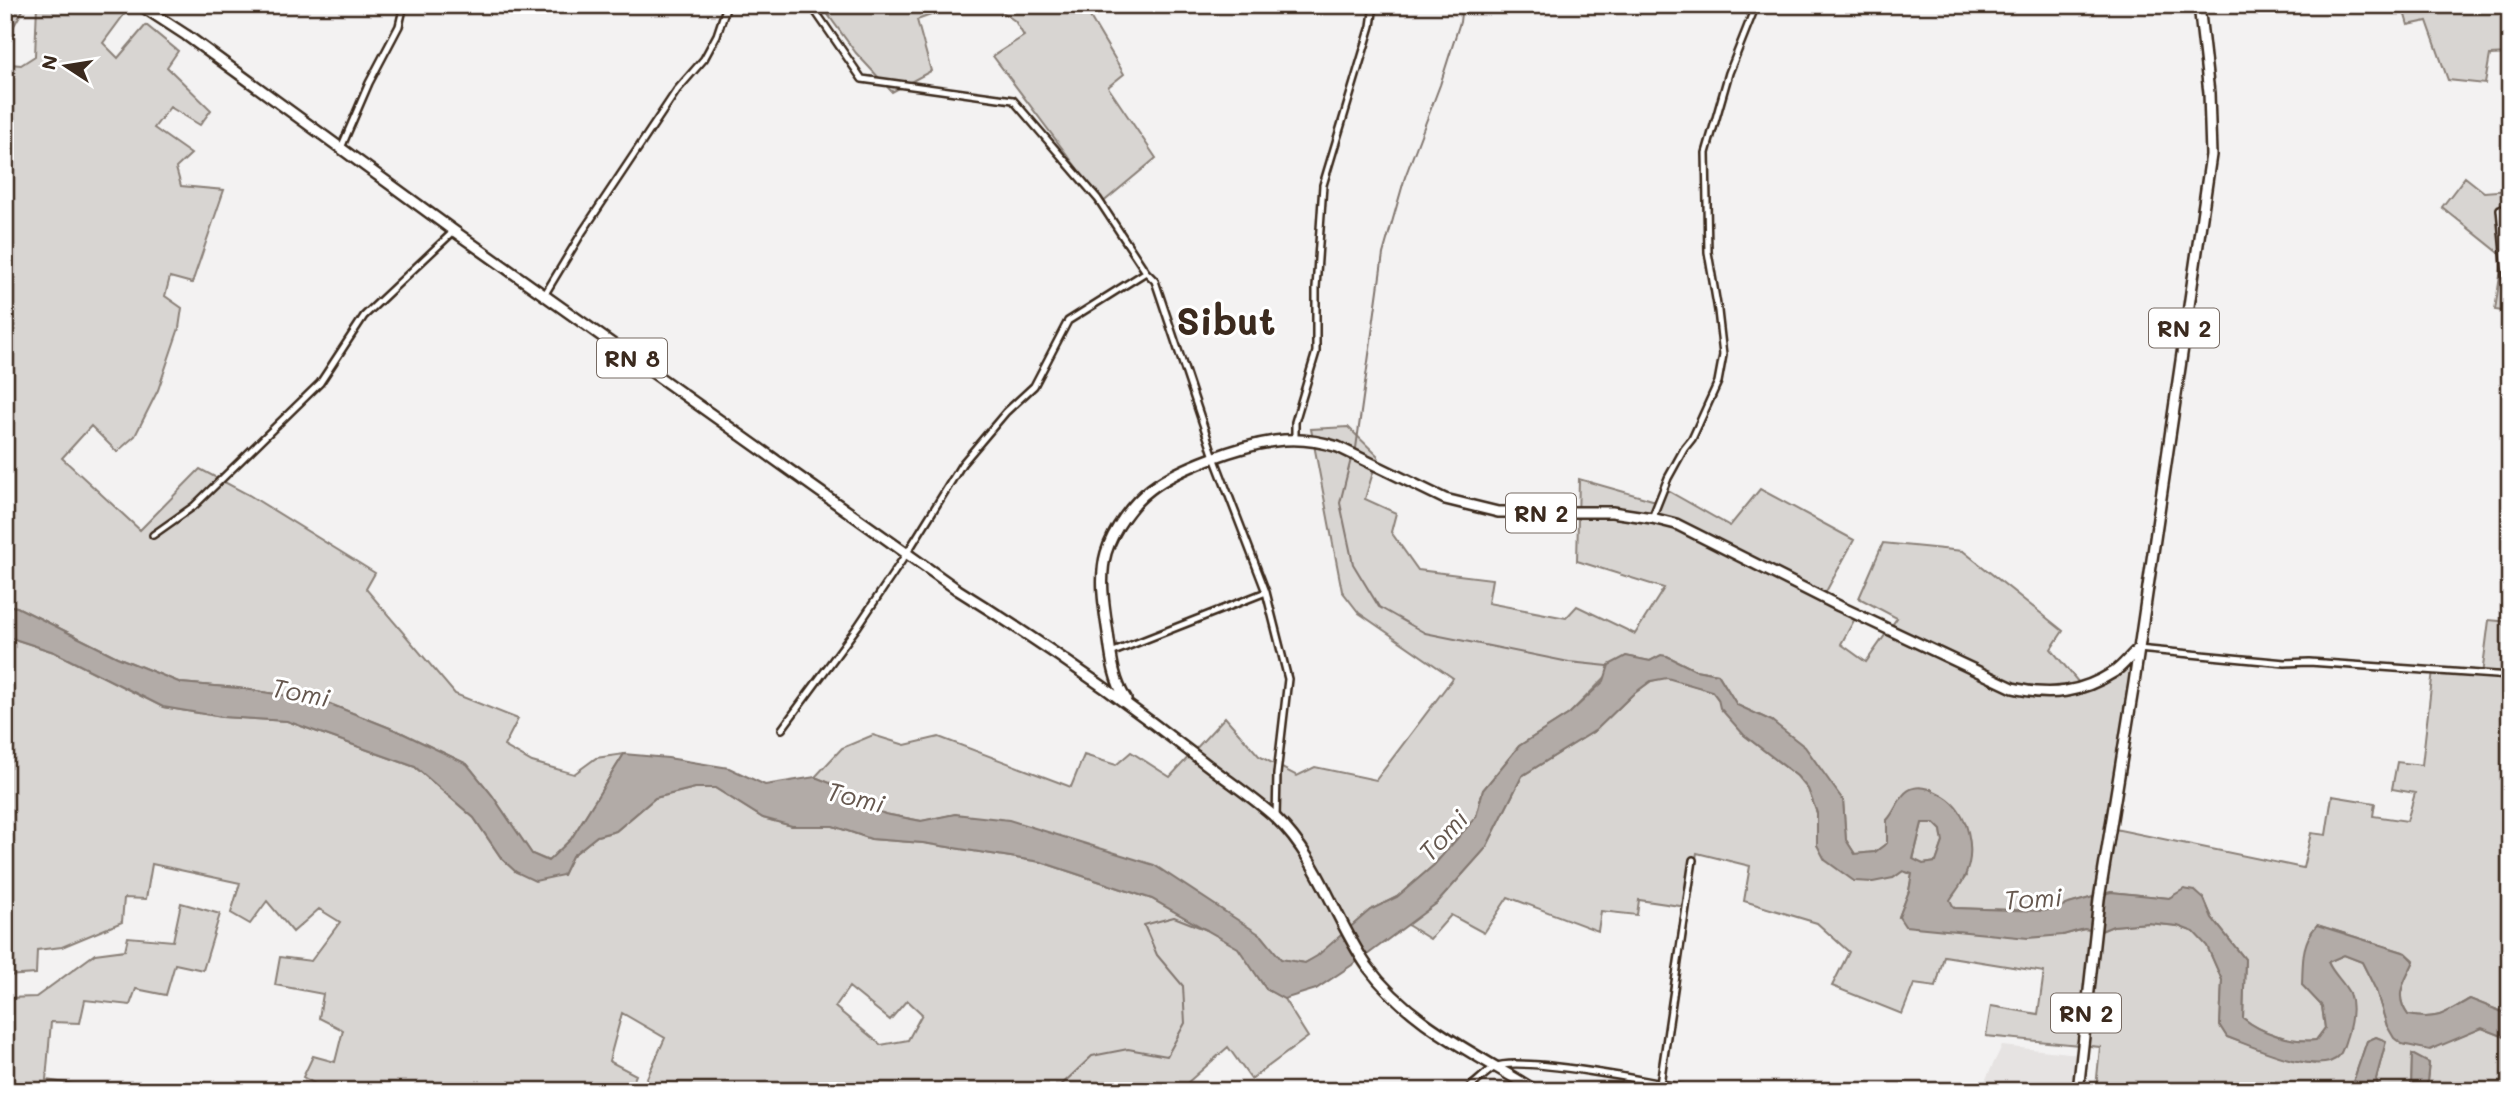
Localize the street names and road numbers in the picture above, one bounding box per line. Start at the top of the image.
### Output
road number: RN 2 [2149,308,2219,348]
road number: RN 8 [597,338,667,378]
road number: RN 2 [1506,494,1576,533]
road number: RN 2 [2051,994,2121,1032]

